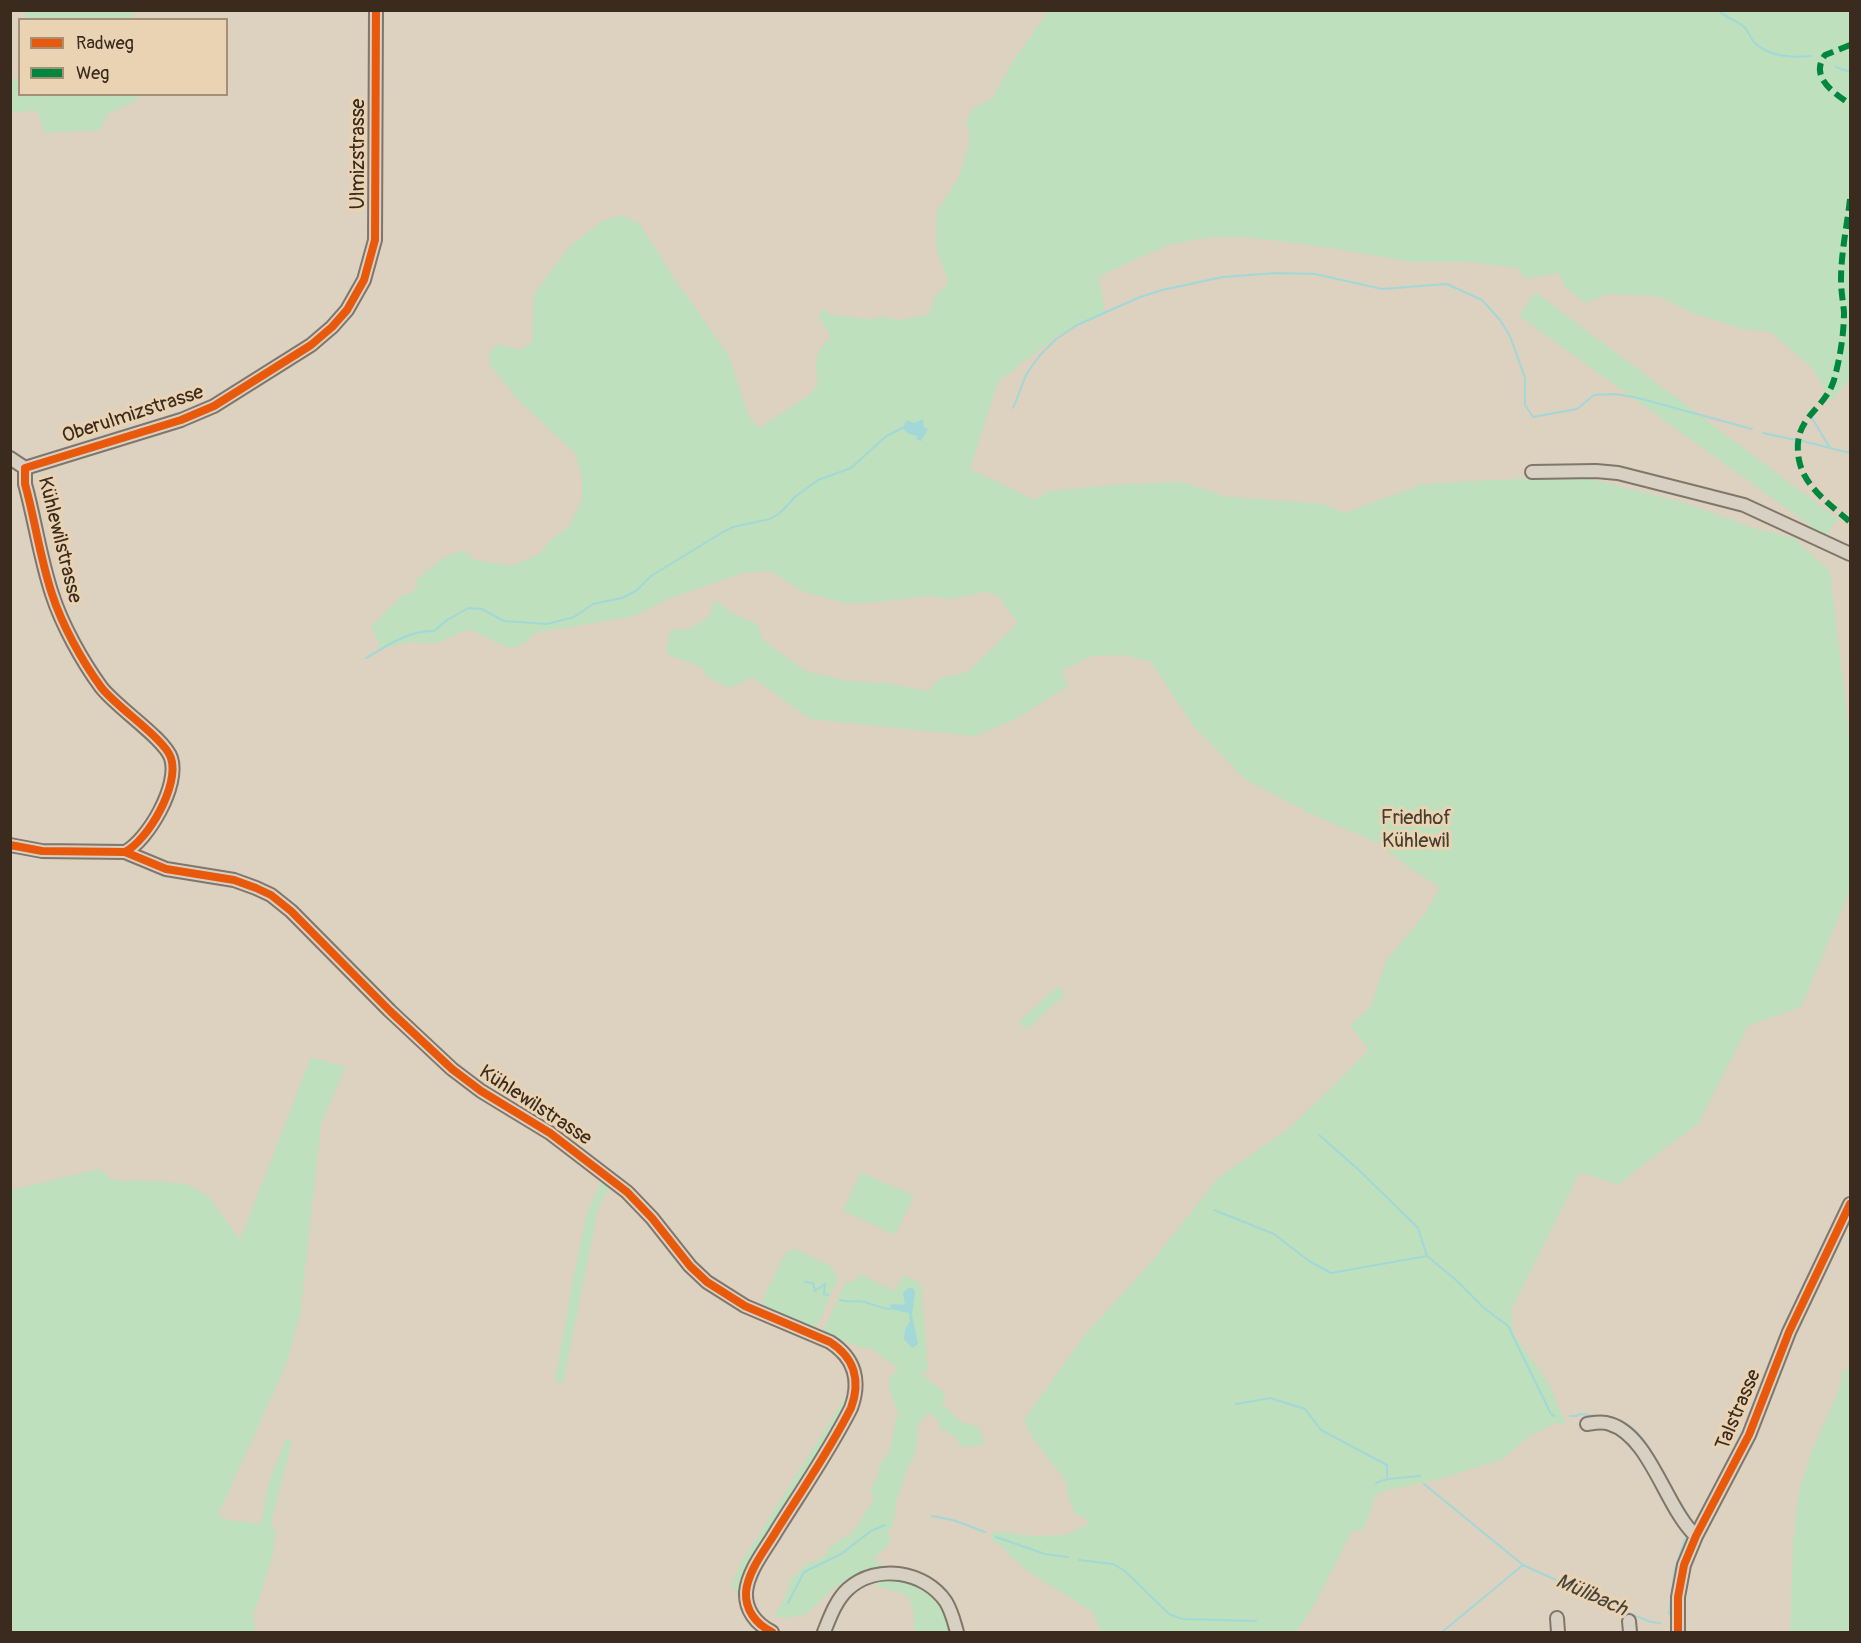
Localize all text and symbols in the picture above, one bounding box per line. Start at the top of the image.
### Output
legend [18,18,228,96]
text: Radweg [76,32,134,55]
text: Weg [76,62,109,85]
street label: Ulmizstrasse [347,99,371,209]
street label: Oberulmizstrasse [59,381,207,449]
street label: Kühlewilstrasse [32,474,86,606]
park label: Friedhof Kühlewil [1381,807,1451,854]
street label: Kühlewilstrasse [474,1061,596,1151]
street label: Talstrasse [1711,1366,1767,1454]
water label: Mülibach [1551,1569,1631,1623]

